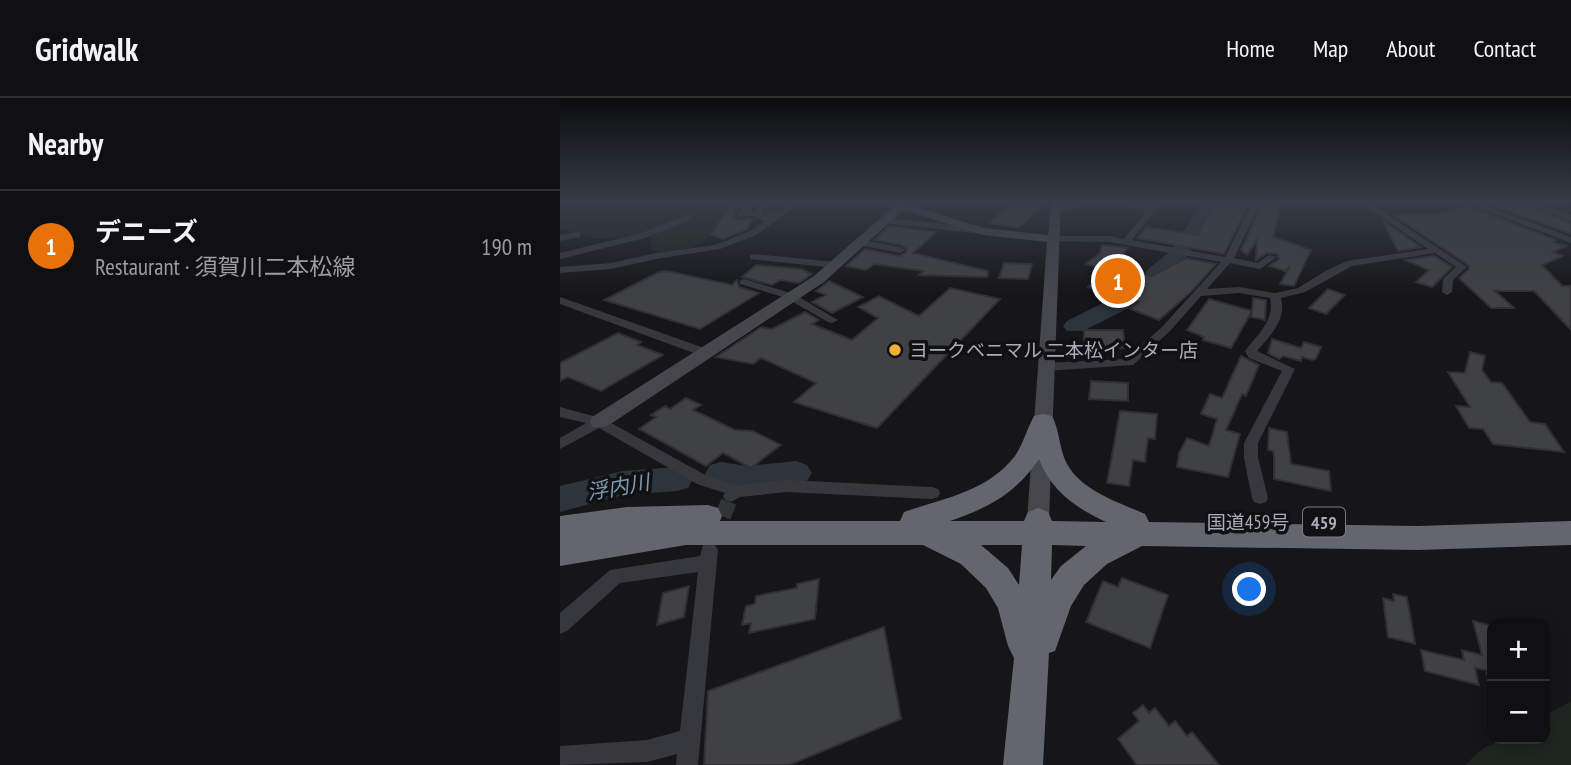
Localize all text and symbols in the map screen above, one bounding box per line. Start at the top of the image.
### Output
text: Gridwalk [35,27,138,70]
text: Home [1226,33,1275,64]
text: Map [1313,33,1348,64]
text: About [1386,33,1435,64]
text: Contact [1473,33,1536,64]
text: Nearby [28,124,103,163]
text: デニーズ [95,215,198,248]
text: 1 [46,232,57,261]
text: 190 m [481,232,532,261]
text: Restaurant · 須賀川二本松線 [95,252,356,281]
pin: 1 [1095,255,1141,307]
place label: ヨークベニマル 二本松インター店 [909,338,1198,362]
marker: ヨークベニマル 二本松インター店 [887,342,903,358]
water label: 浮内川 [585,468,653,506]
road number: 459 [1303,508,1345,536]
street label: 国道459号 [1207,510,1289,534]
your location [1232,572,1266,606]
map controls [1487,618,1550,744]
button: + [1487,618,1550,681]
button: − [1487,681,1550,744]

